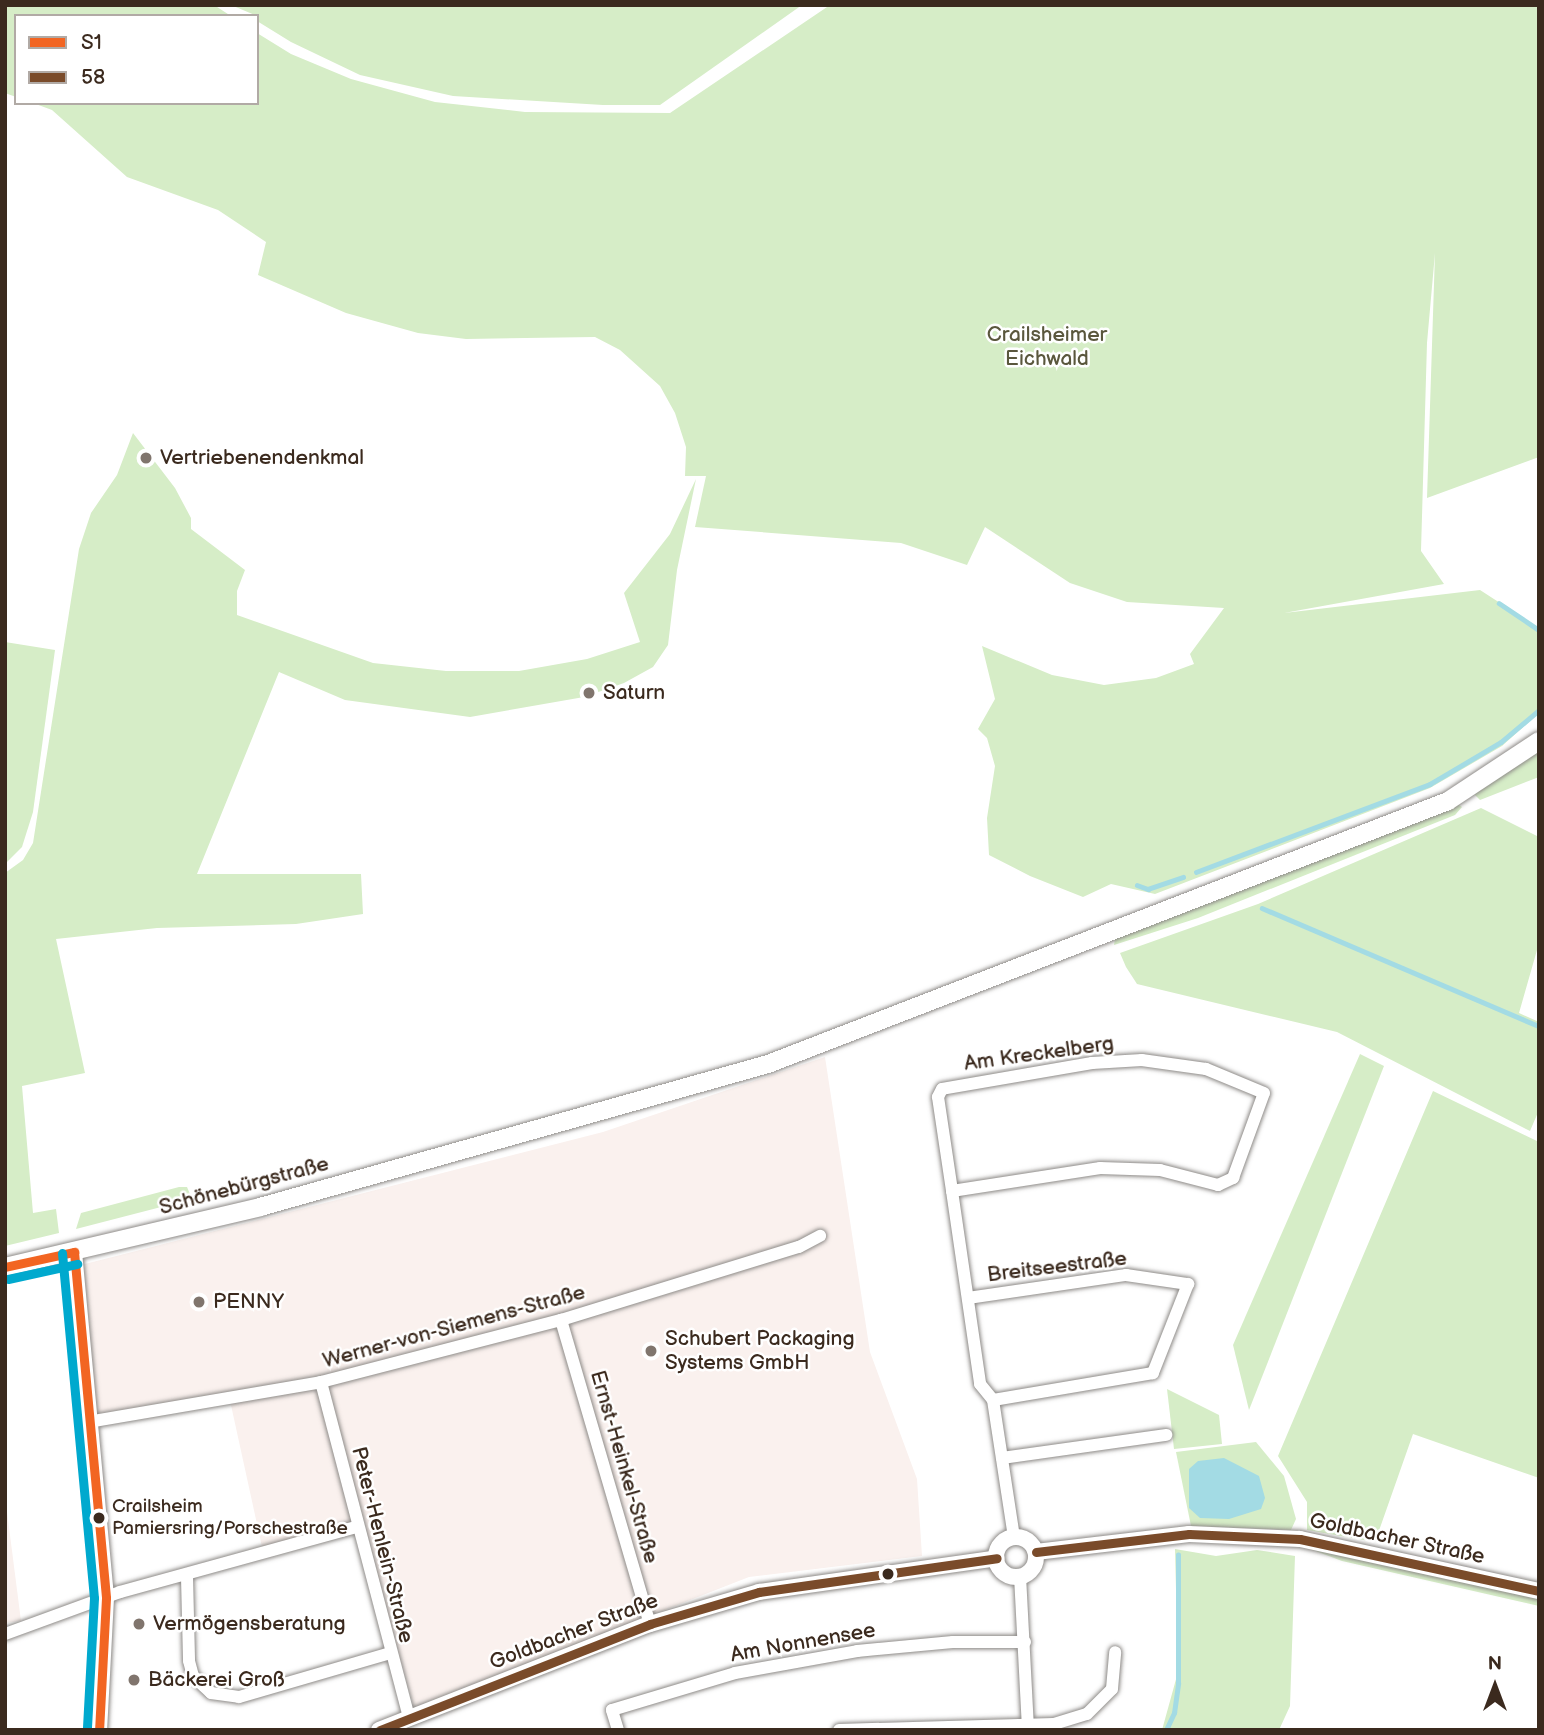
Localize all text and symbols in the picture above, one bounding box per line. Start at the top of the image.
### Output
legend [14,14,259,105]
text: S1 [81,30,102,55]
text: 58 [81,65,105,90]
park label: Crailsheimer Eichwald [987,322,1107,372]
place label: Vertriebenendenkmal [160,445,364,471]
marker: Vertriebenendenkmal [138,450,154,466]
place label: Saturn [603,680,665,706]
marker: Saturn [581,685,597,701]
street label: Am Kreckelberg [963,1031,1115,1077]
street label: Schönebürgstraße [157,1151,331,1221]
street label: Breitseestraße [986,1246,1128,1288]
street label: Werner-von-Siemens-Straße [320,1280,588,1374]
place label: PENNY [213,1289,284,1315]
marker: PENNY [191,1294,207,1310]
place label: Schubert Packaging Systems GmbH [665,1326,855,1376]
marker: Schubert Packaging Systems GmbH [643,1343,659,1359]
street label: Ernst-Heinkel-Straße [584,1368,664,1566]
street label: Peter-Henlein-Straße [345,1444,419,1646]
place label: Crailsheim Pamiersring/Porschestraße [112,1496,348,1540]
street label: Goldbacher Straße [1307,1508,1487,1570]
marker: Crailsheim Pamiersring/Porschestraße [92,1511,106,1525]
unlabelled marker [881,1567,895,1581]
street label: Goldbacher Straße [486,1588,662,1676]
place label: Vermögensberatung [153,1611,346,1637]
marker: Vermögensberatung [131,1616,147,1632]
street label: Am Nonnensee [728,1618,878,1668]
north arrow [1460,1651,1530,1721]
text: N [1488,1653,1502,1676]
place label: Bäckerei Groß [148,1667,285,1693]
marker: Bäckerei Groß [126,1672,142,1688]

